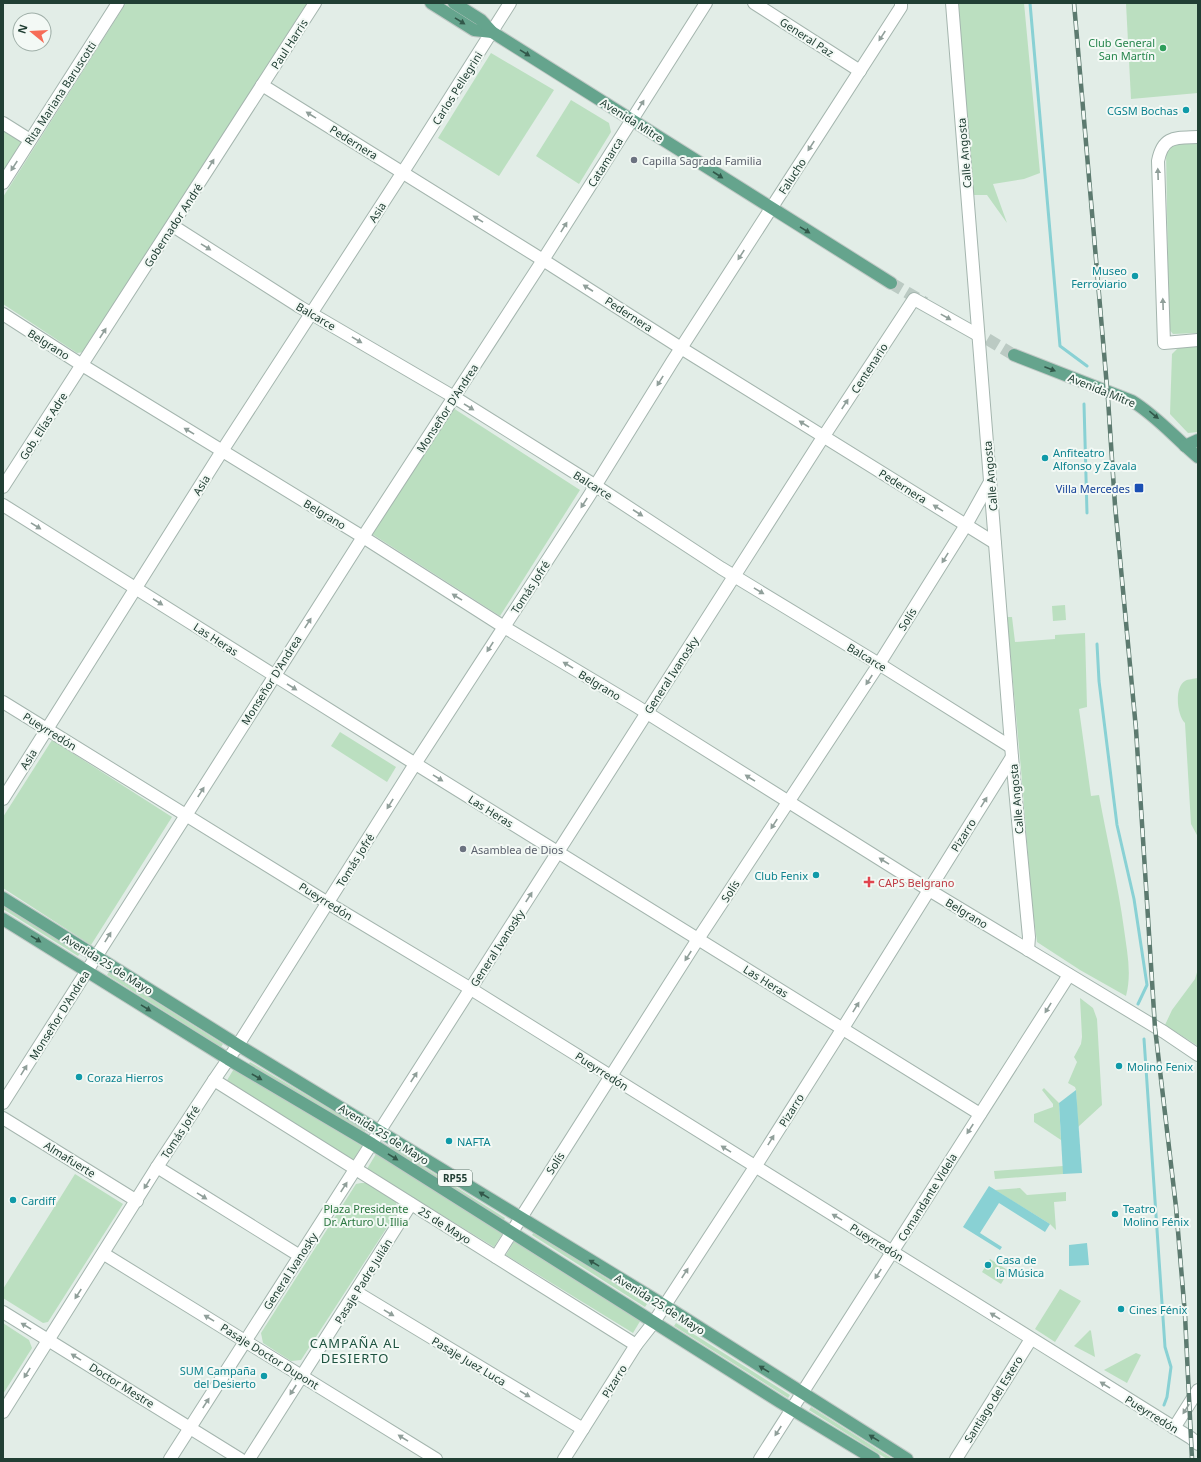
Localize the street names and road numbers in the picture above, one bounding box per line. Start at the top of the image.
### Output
street label: General Paz [777,14,837,60]
street label: Paul Harris [267,16,311,72]
street label: Rita Mariana Baruscotti [21,38,99,148]
street label: Carlos Pellegrini [428,48,486,128]
street label: Avenida Mitre [598,95,666,145]
street label: Calle Angosta [953,117,975,189]
street label: Pedernera [327,121,381,163]
street label: Catamarca [584,134,626,190]
street label: Falucho [775,155,809,197]
street label: Gobernador André [140,180,206,270]
street label: Asia [365,199,389,225]
street label: Pedernera [602,293,656,335]
street label: Balcarce [293,299,339,333]
street label: Belgrano [25,325,73,363]
street label: Centenario [847,340,891,396]
street label: Monseñor D'Andrea [413,361,481,455]
street label: Avenida Mitre [1066,370,1138,410]
street label: Gob. Elías Adre [16,389,70,463]
street label: Calle Angosta [979,440,1001,512]
street label: Pedernera [876,465,930,507]
street label: Balcarce [571,467,615,503]
street label: Asia [189,472,213,498]
street label: Belgrano [301,495,349,533]
street label: Tomás Jofré [507,558,553,616]
street label: Solís [894,605,920,633]
street label: Las Heras [191,619,241,659]
street label: Monseñor D'Andrea [237,632,305,728]
street label: General Ivanosky [640,633,702,716]
street label: Balcarce [845,639,889,675]
street label: Belgrano [576,666,624,704]
street label: Pueyrredón [20,709,80,753]
street label: Asia [16,746,40,772]
street label: Calle Angosta [1005,763,1027,835]
street label: Las Heras [466,791,516,831]
street label: Pizarro [947,815,979,854]
street label: Tomás Jofré [333,830,377,890]
street label: Solís [717,877,743,905]
street label: Pueyrredón [296,879,356,923]
street label: Belgrano [943,894,991,932]
street label: General Ivanosky [466,906,528,989]
street label: Avenida 25 de Mayo [60,930,156,998]
street label: Las Heras [741,961,791,1001]
street label: Monseñor D'Andrea [25,967,93,1063]
street label: Pueyrredón [573,1048,631,1094]
street label: Pizarro [775,1090,807,1129]
street label: Avenida 25 de Mayo [336,1100,432,1168]
street label: Tomás Jofré [157,1103,203,1161]
street label: Almafuerte [42,1137,98,1181]
street label: Solís [542,1149,568,1177]
street label: Comandante Videla [894,1150,960,1244]
road number: RP55 [438,1170,472,1186]
street label: 25 de Mayo [416,1203,475,1247]
street label: Pueyrredón [847,1220,907,1264]
street label: General Ivanosky [259,1229,321,1312]
street label: Pasaje Padre Julián [331,1236,395,1326]
street label: Avenida 25 de Mayo [612,1270,708,1338]
street label: Pasaje Doctor Dupont [218,1320,322,1392]
street label: Pasaje Juez Luca [429,1333,509,1389]
street label: Santiago del Estero [960,1353,1026,1445]
street label: Doctor Mestre [87,1359,157,1411]
street label: Pizarro [598,1361,630,1400]
street label: Pueyrredón [1122,1392,1182,1436]

